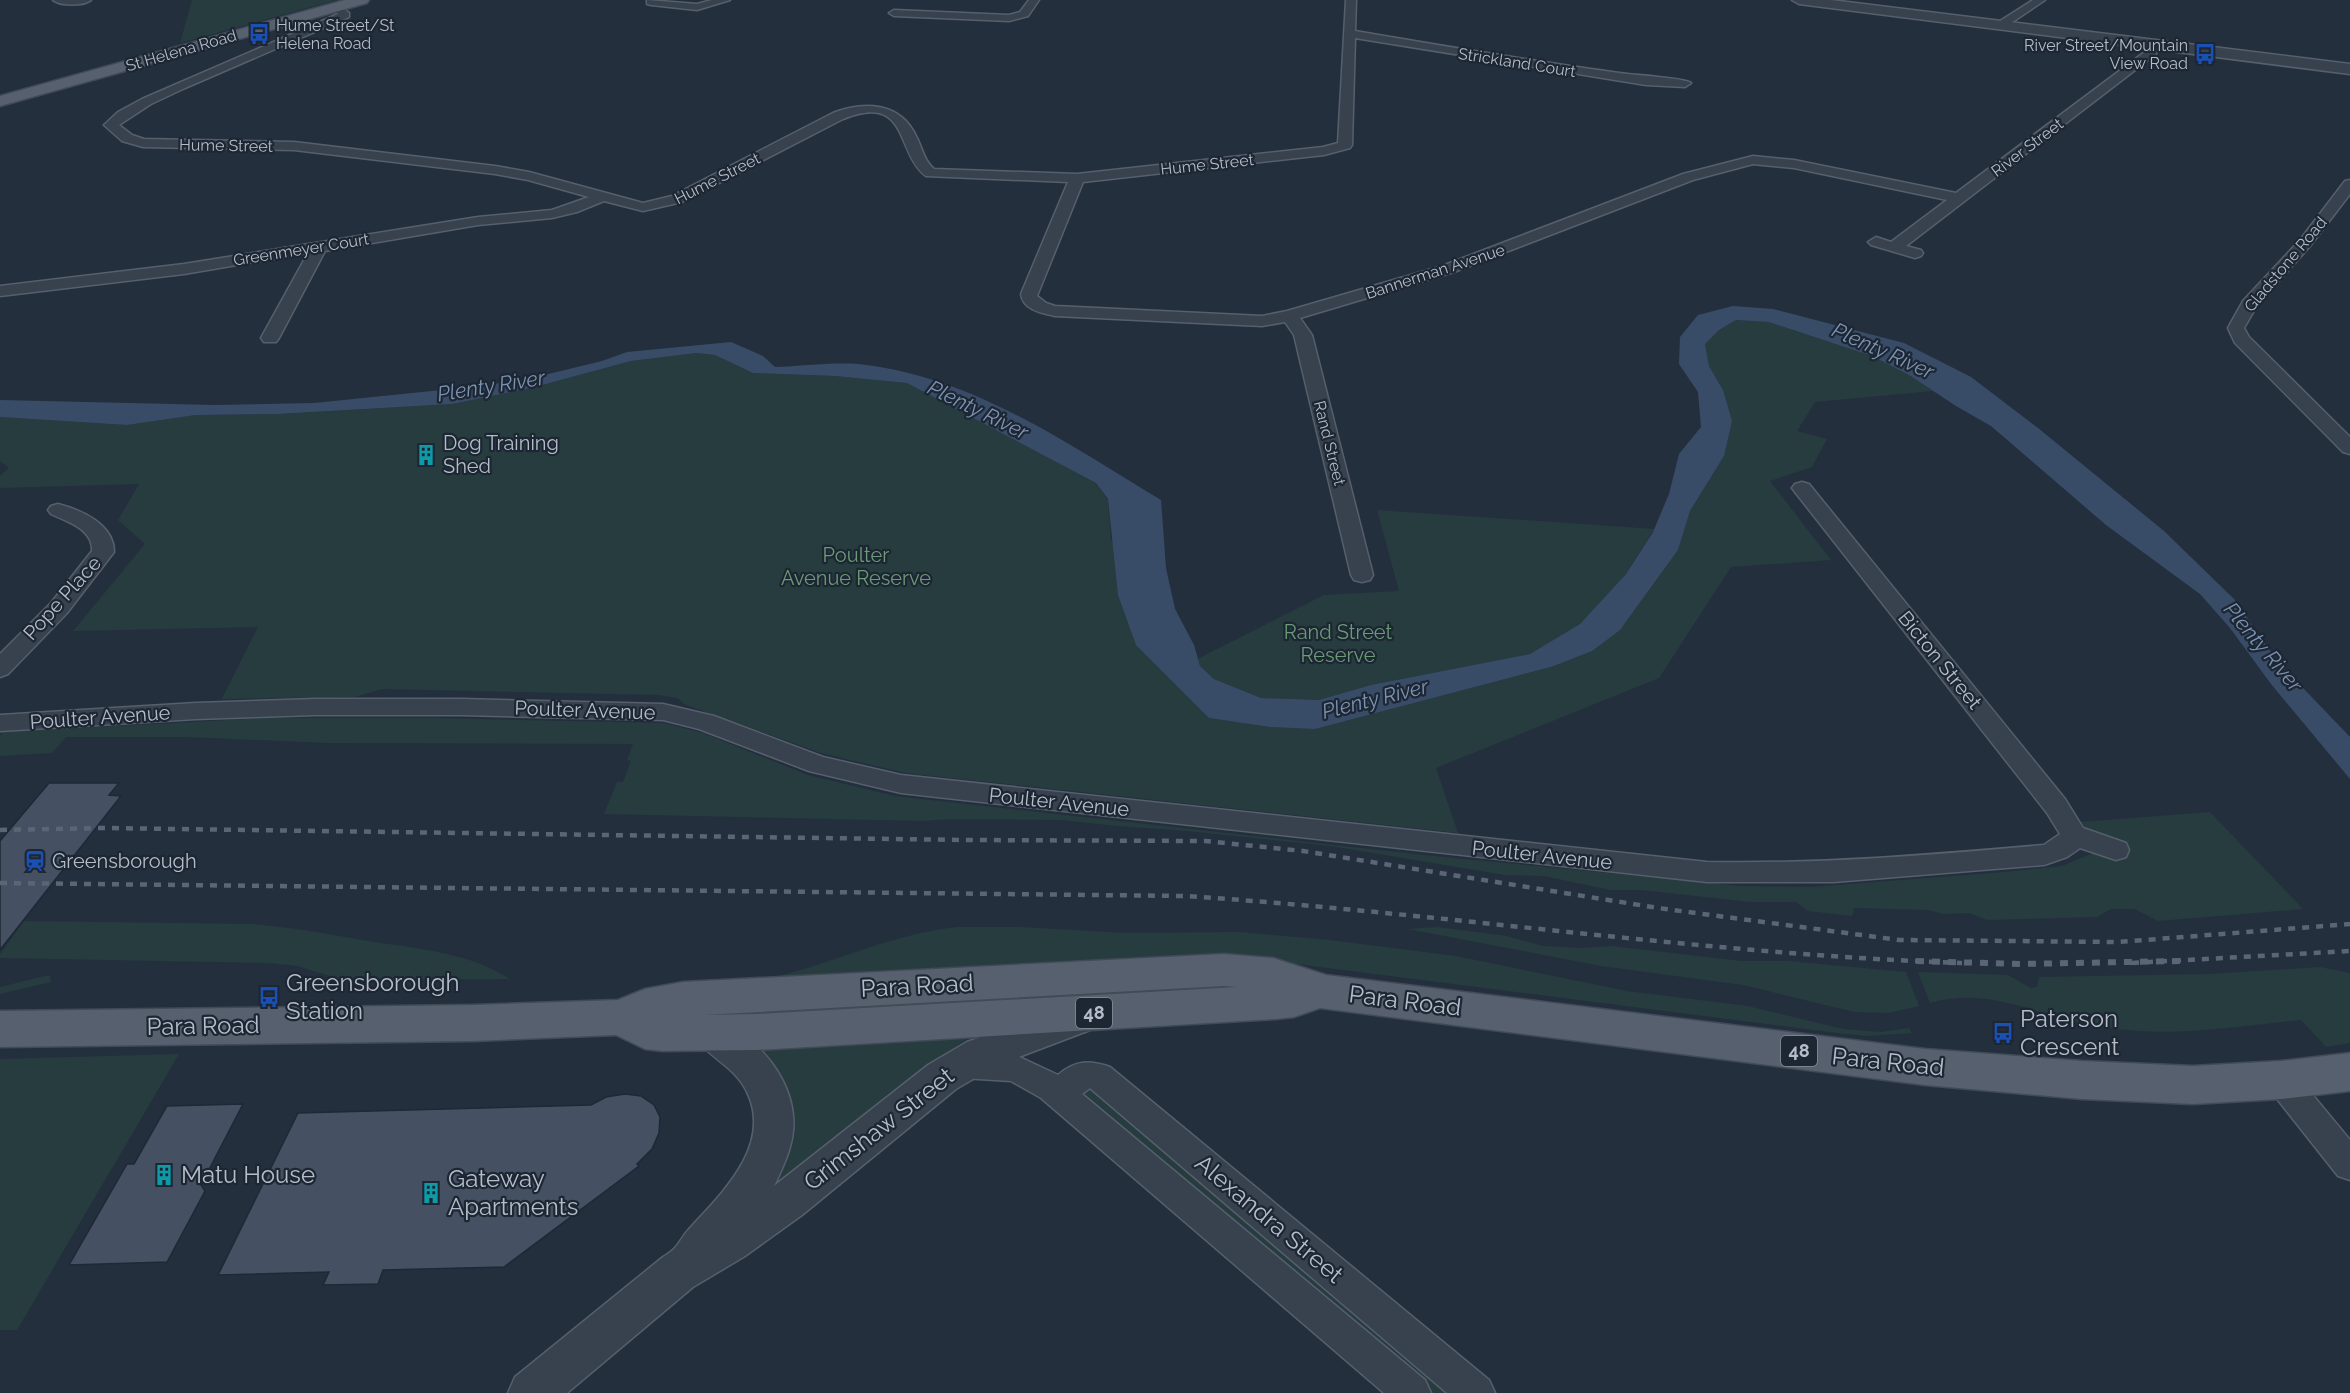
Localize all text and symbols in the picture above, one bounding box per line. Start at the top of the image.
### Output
place label: Hume Street/St Helena Road [276,16,395,53]
bus stop icon: Hume Street/St Helena Road [247,22,271,46]
street label: St Helena Road [124,26,239,75]
place label: River Street/Mountain View Road [2024,36,2188,73]
bus stop icon: River Street/Mountain View Road [2193,42,2217,66]
street label: Strickland Court [1457,44,1578,81]
street label: River Street [1988,114,2068,181]
street label: Hume Street [179,135,274,156]
street label: Hume Street [671,148,764,208]
street label: Hume Street [1159,150,1255,179]
street label: Gladstone Road [2240,213,2331,316]
street label: Greenmeyer Court [232,229,371,270]
street label: Bannerman Avenue [1363,240,1507,303]
water label: Plenty River [1828,317,1939,384]
water label: Plenty River [435,365,547,406]
water label: Plenty River [924,374,1033,445]
street label: Rand Street [1310,399,1349,488]
place label: Dog Training Shed [443,431,559,478]
building icon: Dog Training Shed [414,443,438,467]
park label: Poulter Avenue Reserve [781,543,931,590]
street label: Pope Place [18,551,106,645]
water label: Plenty River [2219,597,2308,697]
street label: Bicton Street [1893,606,1987,714]
park label: Rand Street Reserve [1284,620,1393,667]
water label: Plenty River [1319,673,1431,724]
street label: Poulter Avenue [514,696,656,724]
street label: Poulter Avenue [29,700,171,734]
street label: Poulter Avenue [988,783,1131,821]
street label: Poulter Avenue [1471,836,1614,874]
station icon: Greensborough [23,849,47,873]
place label: Greensborough [52,849,197,873]
place label: Greensborough Station [286,968,459,1025]
street label: Para Road [860,968,974,1003]
street label: Para Road [1347,979,1463,1022]
bus stop icon: Greensborough Station [257,985,281,1009]
road number: 48 [1076,998,1112,1028]
place label: Paterson Crescent [2020,1004,2119,1061]
street label: Para Road [146,1010,260,1041]
bus stop icon: Paterson Crescent [1991,1021,2015,1045]
road number: 48 [1781,1036,1817,1066]
street label: Para Road [1830,1041,1946,1082]
street label: Grimshaw Street [798,1061,960,1196]
street label: Alexandra Street [1189,1148,1349,1289]
place label: Matu House [181,1160,315,1189]
building icon: Matu House [152,1163,176,1187]
place label: Gateway Apartments [448,1164,578,1221]
building icon: Gateway Apartments [419,1181,443,1205]

